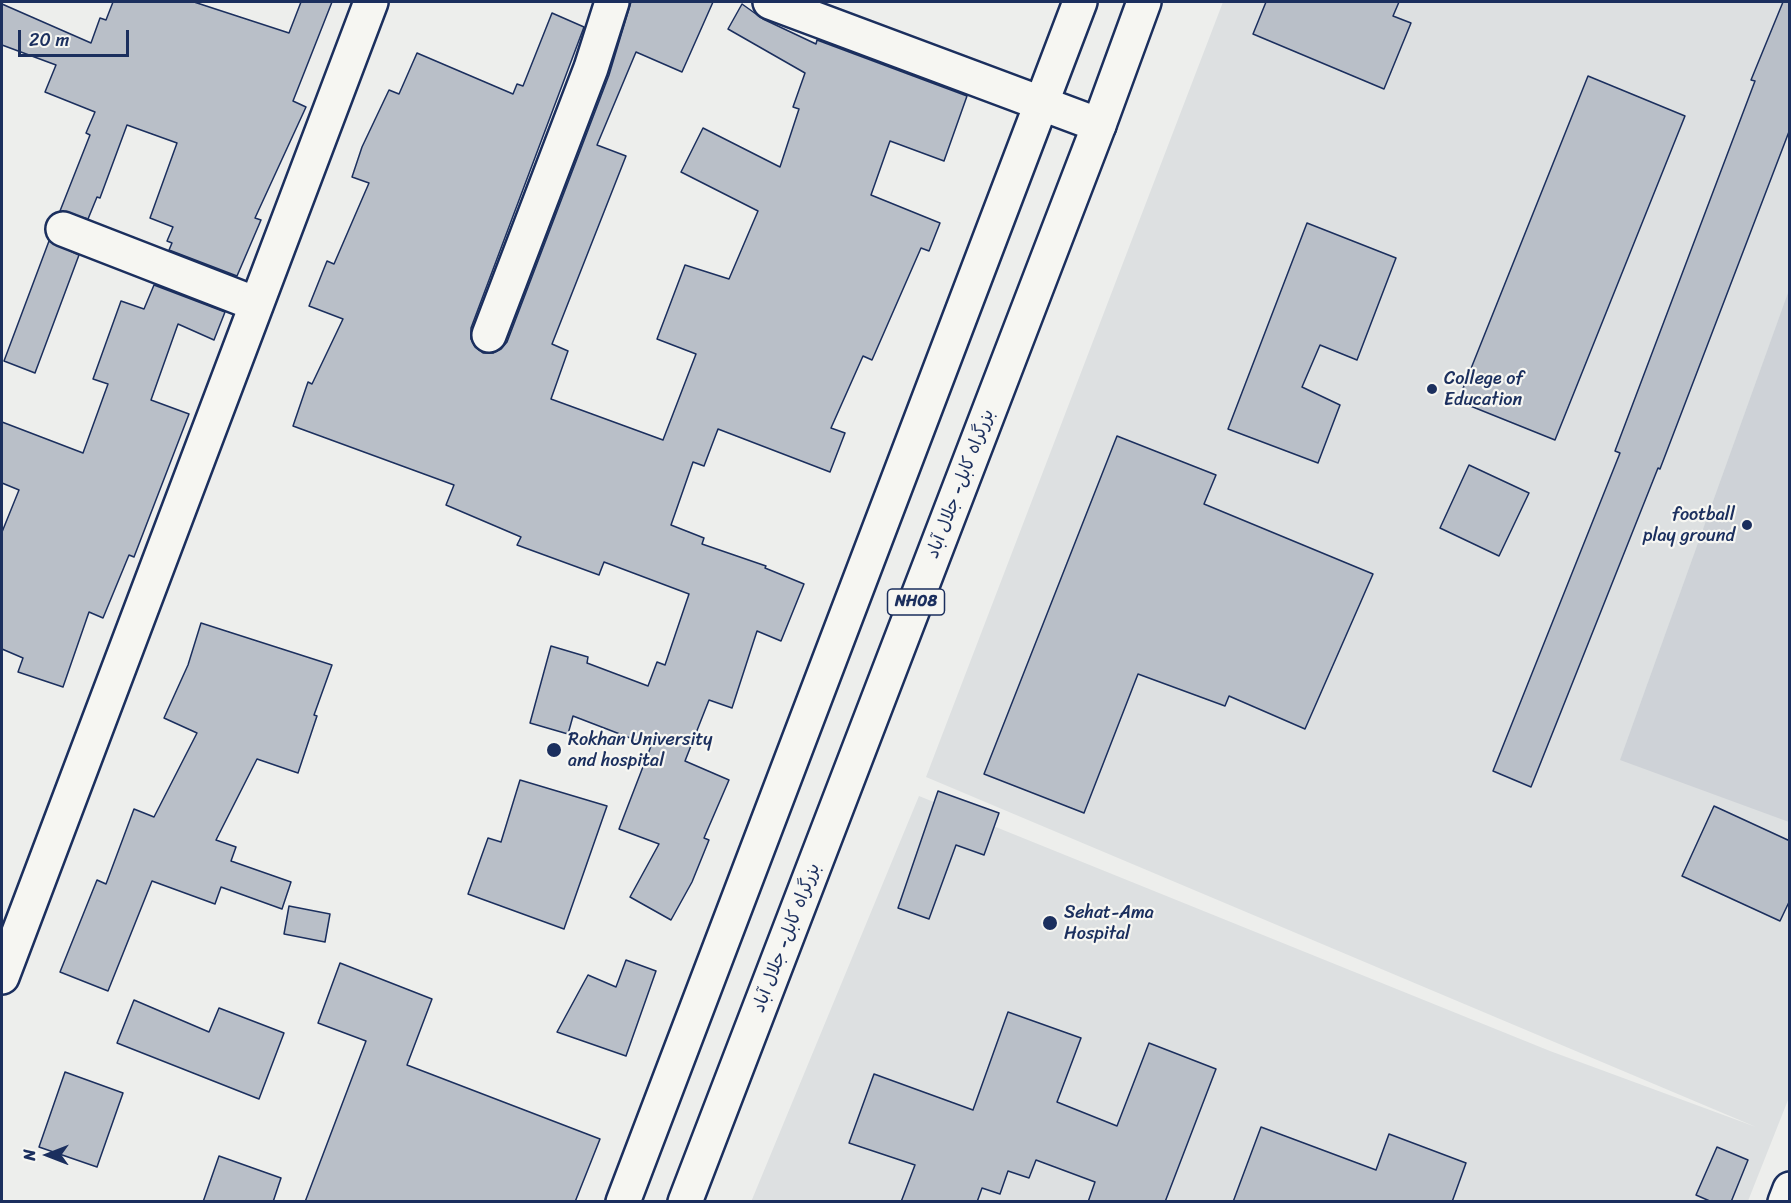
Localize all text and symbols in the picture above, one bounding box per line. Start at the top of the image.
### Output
scale bar [21,18,132,56]
text: 20 m [29,24,69,56]
place label: College of Education [1444,368,1523,410]
marker: College of Education [1425,382,1439,396]
street label: بزرگراه کابل- جلال آباد [923,406,999,562]
place label: football play ground [1643,504,1735,546]
marker: football play ground [1740,518,1754,532]
road number: NH08 [888,589,944,615]
place label: Rokhan University and hospital [568,729,712,771]
marker: Rokhan University and hospital [545,741,563,759]
street label: بزرگراه کابل- جلال آباد [749,860,825,1016]
place label: Sehat-Ama Hospital [1064,902,1154,944]
marker: Sehat-Ama Hospital [1041,914,1059,932]
north arrow [18,1125,78,1185]
text: N [15,1149,44,1161]

